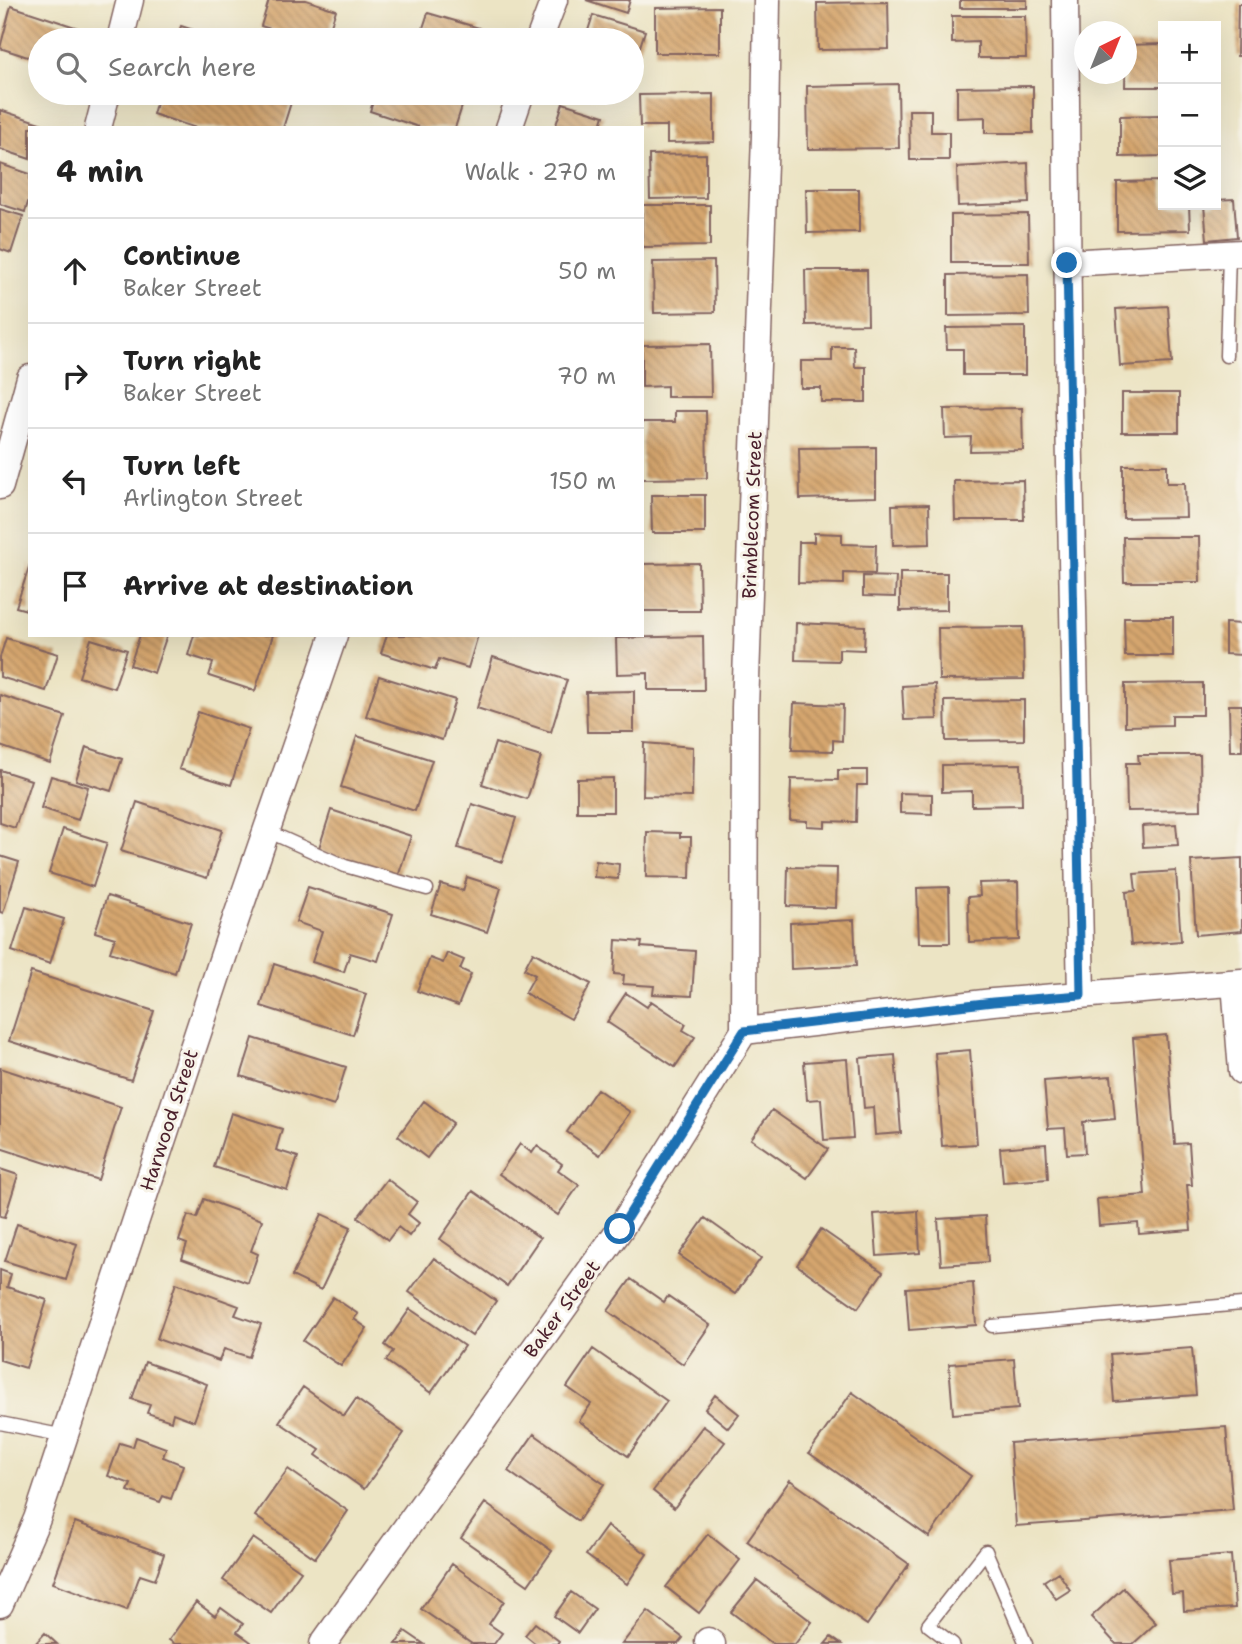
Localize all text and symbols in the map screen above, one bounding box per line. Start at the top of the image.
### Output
north arrow [1074,21,1137,84]
map controls [1158,21,1221,210]
button: + [1158,21,1221,84]
search box [28,28,644,105]
icon: search [52,48,90,86]
text: Search here [108,49,257,84]
button: − [1158,84,1221,147]
button: layers [1158,147,1221,210]
text: 4 min [56,151,143,192]
text: Walk · 270 m [464,157,616,187]
text: Continue [123,238,241,273]
route end [1051,247,1082,278]
icon: ahead [56,252,94,290]
text: 50 m [558,256,616,286]
text: Baker Street [123,273,262,303]
text: Turn right [123,343,261,378]
icon: right [56,357,94,395]
text: 70 m [557,361,616,391]
text: Baker Street [123,378,262,408]
street label: Brimblecom Street [737,431,767,599]
text: Turn left [123,448,240,483]
icon: left [56,462,94,500]
text: 150 m [549,466,616,496]
text: Arlington Street [123,483,303,513]
icon: arrive [56,567,94,605]
text: Arrive at destination [123,568,413,603]
street label: Harwood Street [134,1046,204,1194]
route start [604,1213,635,1244]
street label: Baker Street [518,1255,606,1363]

